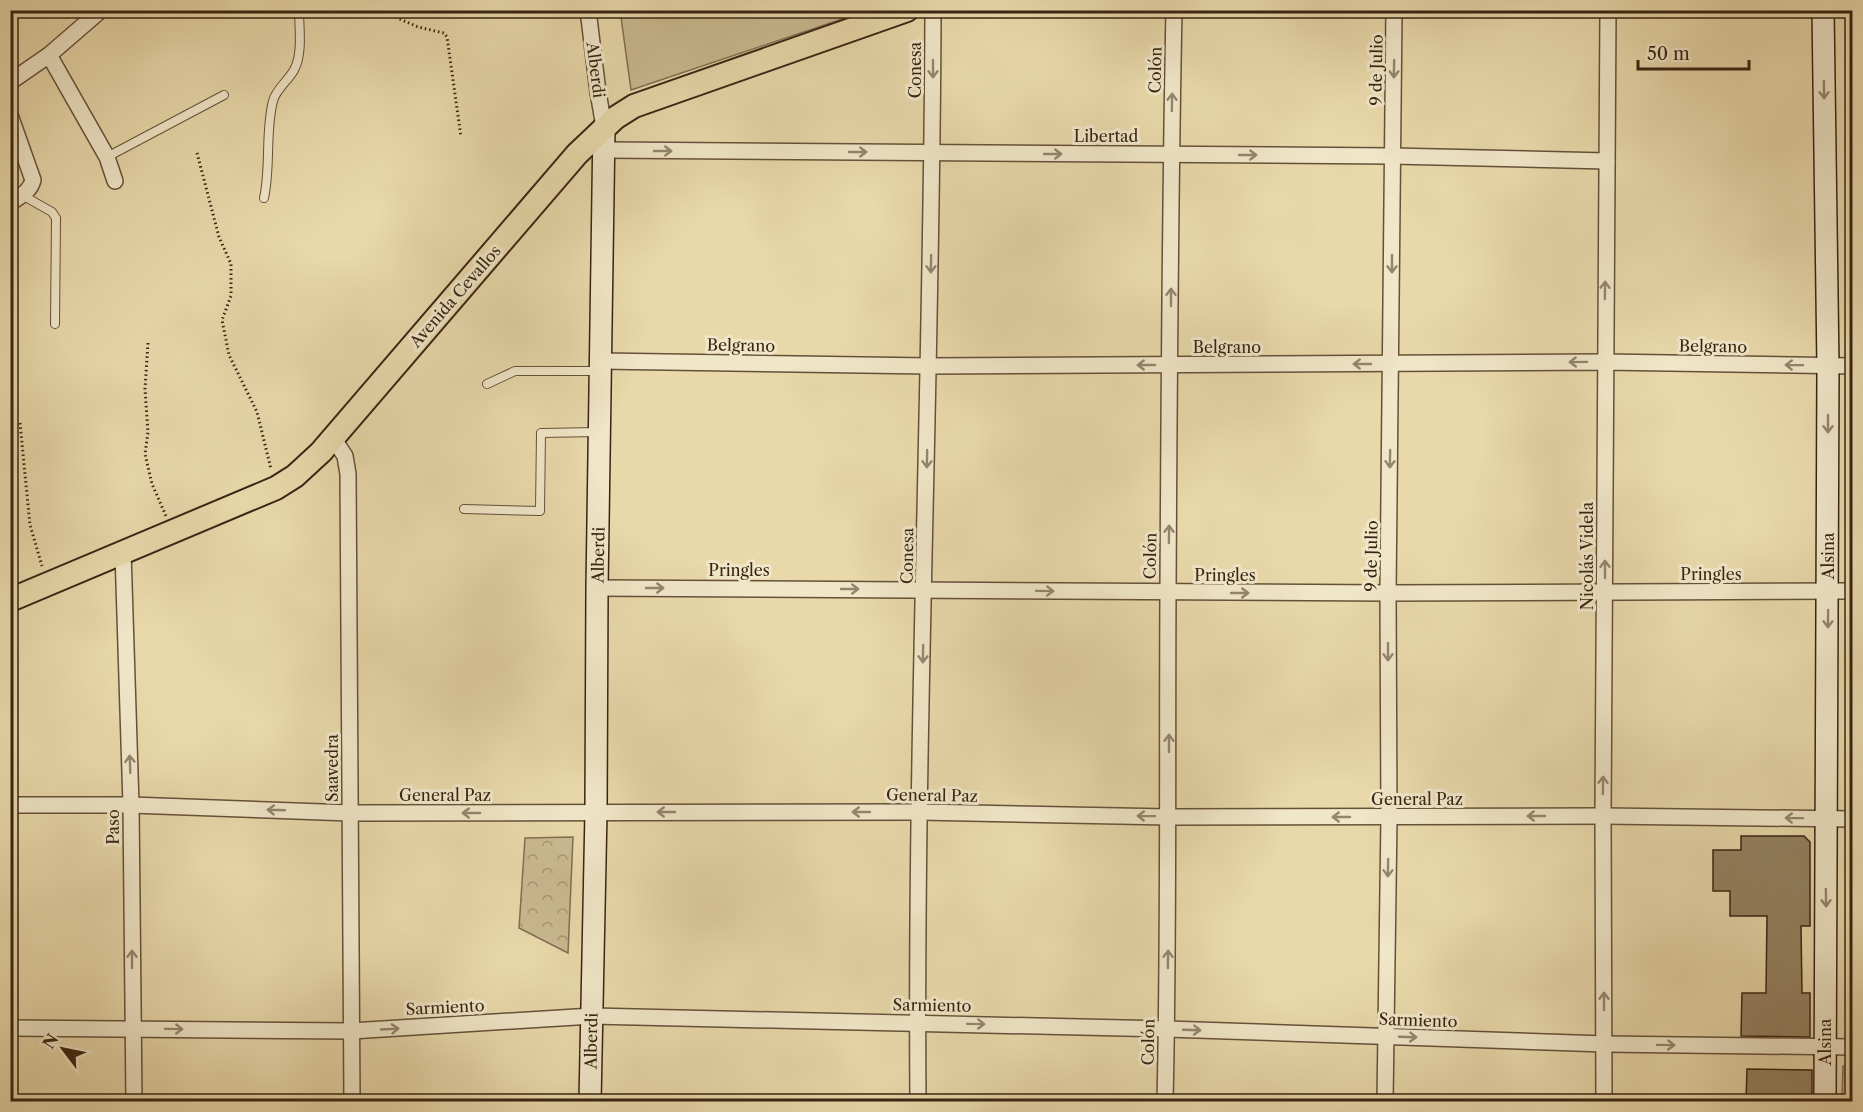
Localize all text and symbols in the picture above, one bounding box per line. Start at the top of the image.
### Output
scale bar [1638,33,1749,71]
street label: 9 de Julio [1365,34,1387,106]
street label: Alberdi [583,40,609,99]
street label: Conesa [905,41,925,98]
text: 50 m [1647,43,1690,65]
street label: Colón [1145,46,1165,94]
one-way arrow [927,58,939,78]
one-way arrow [1388,58,1399,78]
one-way arrow [1818,79,1830,99]
one-way arrow [1166,92,1178,112]
street label: Libertad [1074,126,1139,146]
one-way arrow [653,145,673,157]
one-way arrow [848,146,868,158]
one-way arrow [1043,148,1063,160]
one-way arrow [1238,149,1258,161]
street label: Avenida Cevallos [404,241,505,352]
one-way arrow [925,253,936,273]
one-way arrow [1386,253,1398,273]
one-way arrow [1600,281,1611,301]
one-way arrow [1165,287,1177,307]
street label: Belgrano [707,334,775,356]
street label: Belgrano [1679,335,1747,357]
street label: Belgrano [1193,337,1261,357]
one-way arrow [1569,357,1589,368]
one-way arrow [1353,358,1373,370]
one-way arrow [1137,359,1157,371]
one-way arrow [1785,359,1805,371]
one-way arrow [1822,414,1834,434]
one-way arrow [921,448,933,468]
one-way arrow [1384,448,1396,468]
street label: Nicolás Videla [1577,501,1597,610]
street label: 9 de Julio [1360,520,1382,592]
one-way arrow [1163,524,1174,544]
street label: Alberdi [587,527,608,584]
street label: Conesa [897,527,918,584]
street label: Colón [1140,532,1160,580]
street label: Alsina [1818,532,1838,580]
street label: Pringles [708,560,770,580]
one-way arrow [1600,560,1611,580]
street label: Pringles [1680,564,1742,584]
street label: Pringles [1194,565,1256,585]
one-way arrow [645,582,665,594]
one-way arrow [840,583,860,595]
one-way arrow [1035,585,1055,597]
one-way arrow [1230,587,1250,599]
one-way arrow [1822,609,1833,629]
one-way arrow [1382,641,1394,661]
one-way arrow [917,643,929,663]
street label: Saavedra [322,733,342,802]
one-way arrow [1163,734,1175,754]
one-way arrow [124,755,136,775]
one-way arrow [1597,776,1609,796]
street label: General Paz [886,784,978,806]
street label: General Paz [399,785,491,805]
street label: General Paz [1371,789,1463,809]
one-way arrow [267,805,287,816]
one-way arrow [657,806,677,818]
one-way arrow [852,806,872,818]
one-way arrow [462,807,482,819]
street label: Paso [103,809,123,845]
one-way arrow [1137,810,1157,822]
one-way arrow [1527,810,1547,822]
one-way arrow [1332,811,1352,823]
one-way arrow [1785,813,1805,824]
one-way arrow [1382,857,1394,877]
one-way arrow [1820,888,1832,908]
one-way arrow [126,950,138,970]
one-way arrow [1162,950,1173,970]
one-way arrow [1599,992,1610,1012]
street label: Sarmiento [892,994,972,1016]
street label: Sarmiento [405,995,485,1019]
street label: Sarmiento [1378,1009,1458,1031]
street label: Alberdi [580,1013,601,1070]
one-way arrow [966,1018,986,1030]
street label: Colón [1138,1018,1158,1066]
street label: Alsina [1815,1018,1835,1066]
north arrow [33,1019,93,1079]
one-way arrow [163,1023,183,1035]
one-way arrow [379,1023,399,1034]
one-way arrow [1182,1024,1202,1035]
text: N [38,1030,62,1052]
one-way arrow [1397,1032,1417,1043]
one-way arrow [1655,1039,1675,1051]

